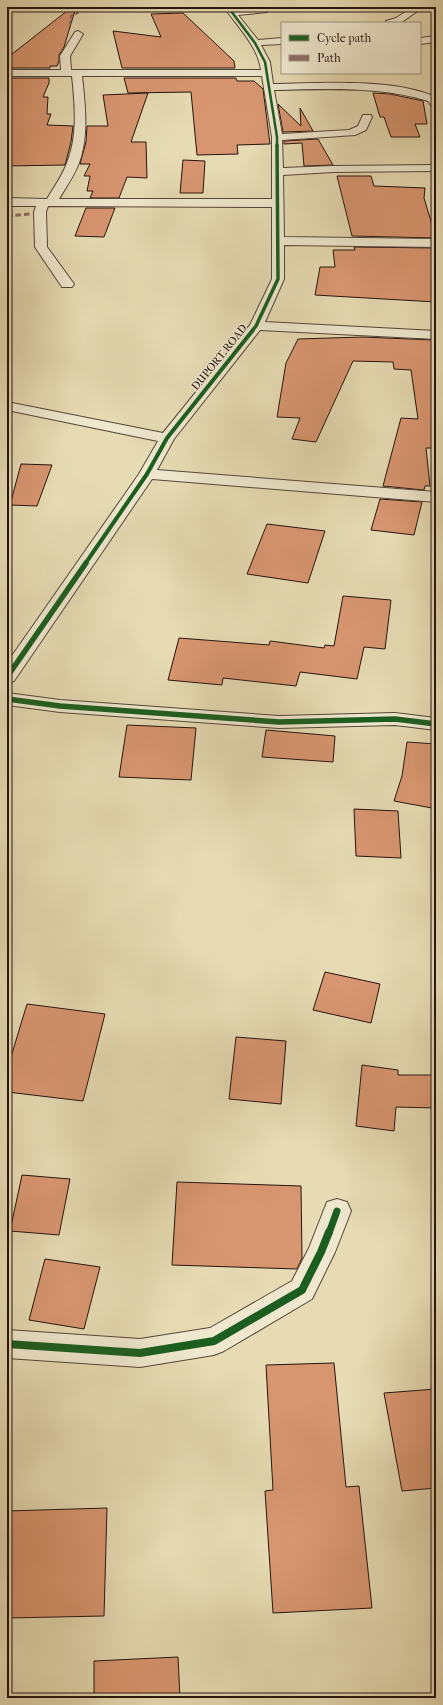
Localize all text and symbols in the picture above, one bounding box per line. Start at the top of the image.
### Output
legend [281,22,421,74]
text: Cycle path [317,31,372,45]
text: Path [317,51,341,65]
street label: DUPORT ROAD [189,322,250,393]

